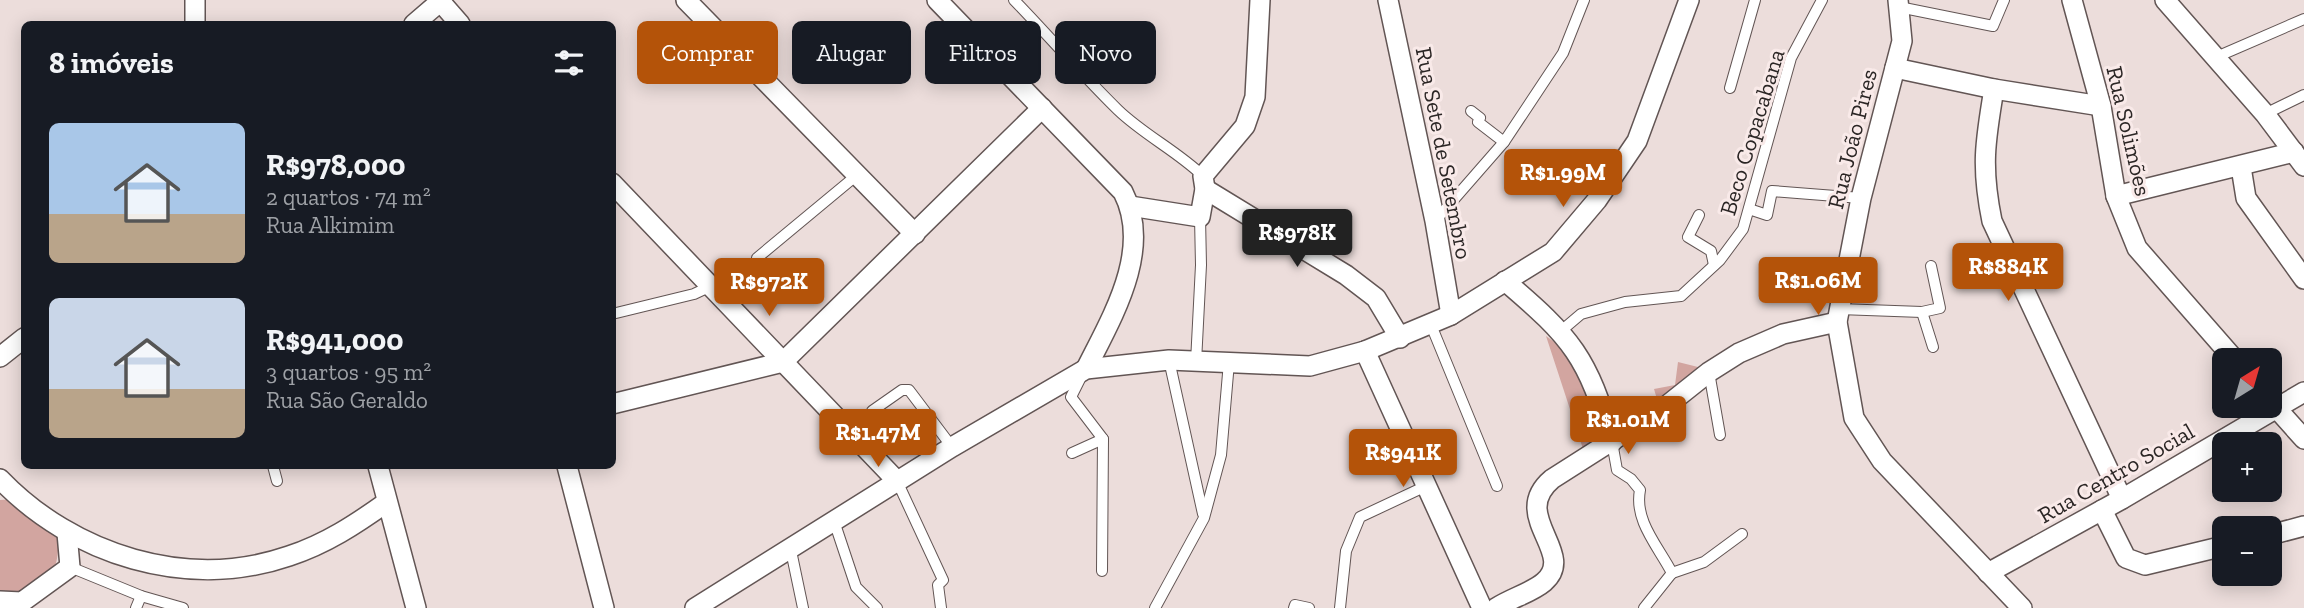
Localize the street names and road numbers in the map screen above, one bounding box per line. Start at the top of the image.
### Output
street label: Rua Sete de Setembro [1410,44,1478,262]
street label: Beco Copacabana [1713,46,1791,218]
street label: Rua Solimões [2100,63,2158,199]
street label: Rua João Pires [1821,66,1883,212]
street label: Rua Centro Social [2033,417,2199,529]

